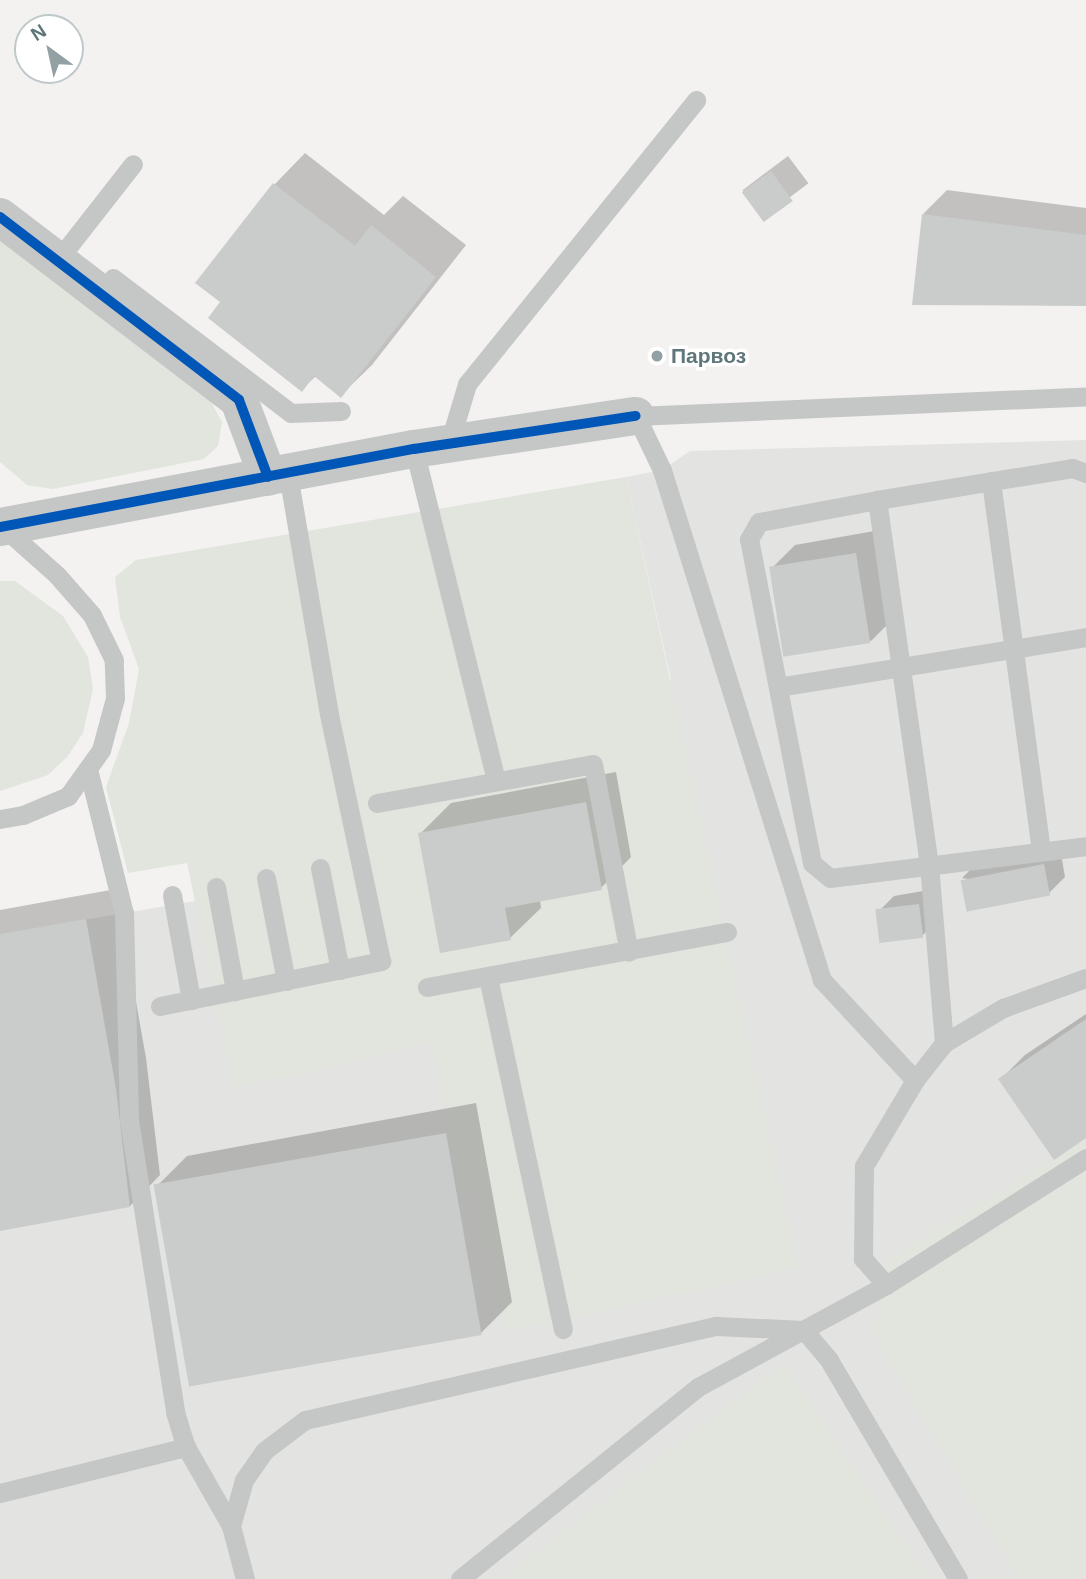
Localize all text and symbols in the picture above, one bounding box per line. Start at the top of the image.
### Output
north arrow [14,14,84,84]
text: N [27,20,50,45]
place label: Парвоз [671,343,746,369]
marker: Парвоз [649,348,665,364]

